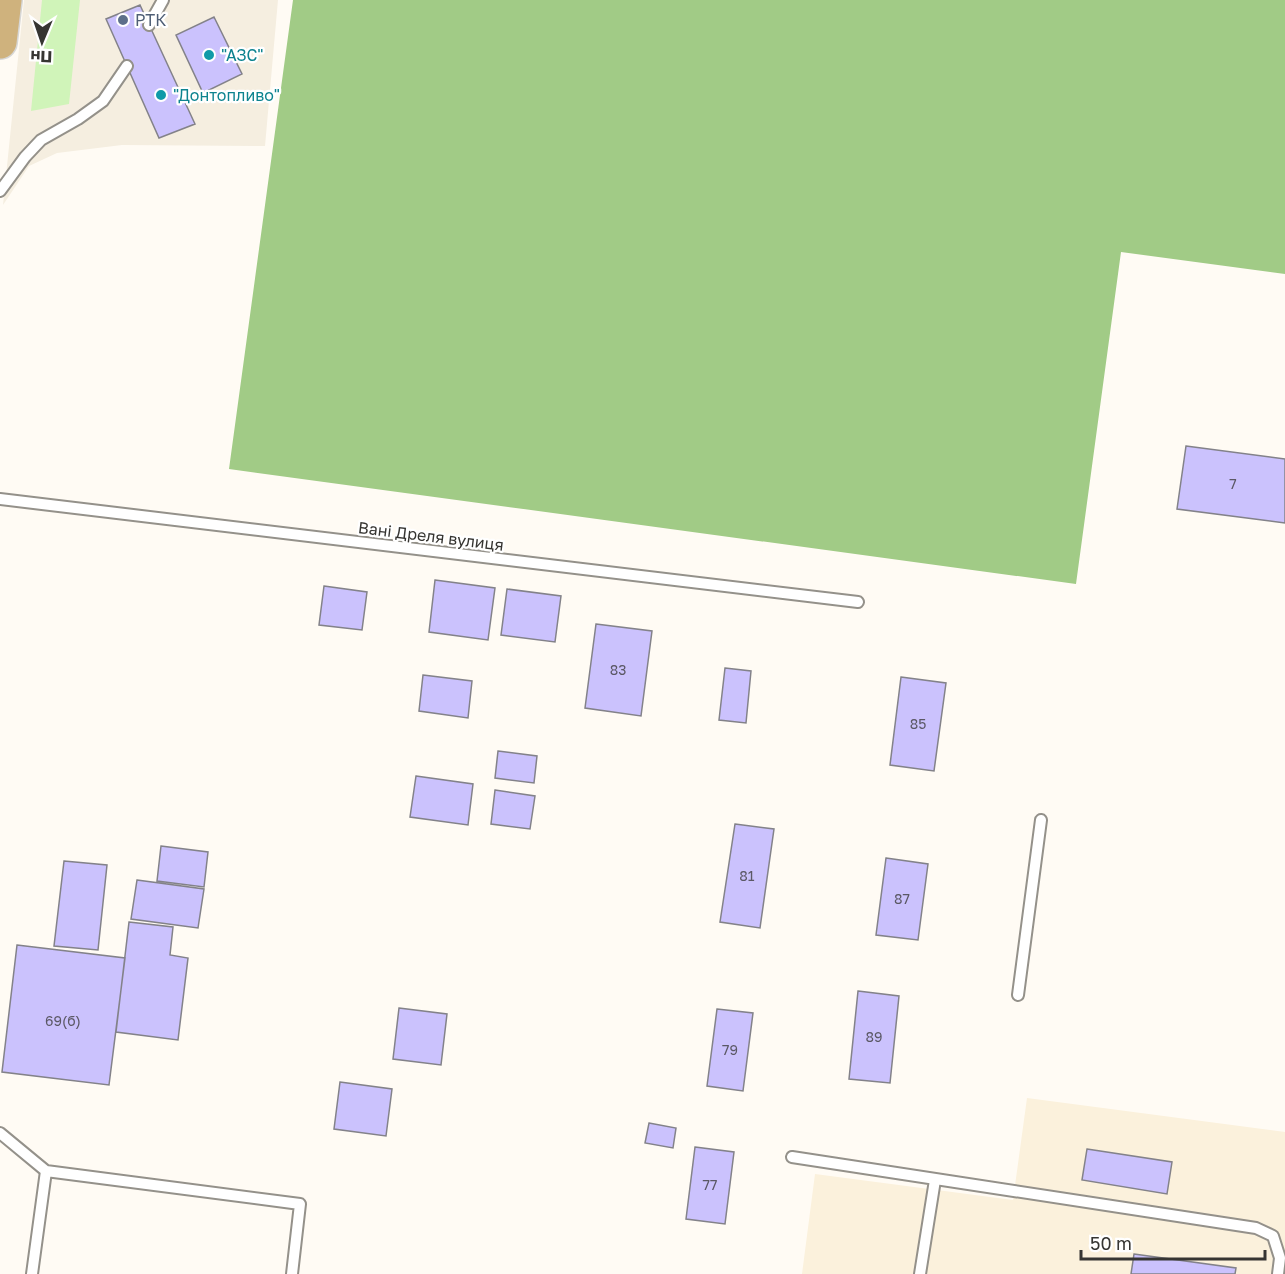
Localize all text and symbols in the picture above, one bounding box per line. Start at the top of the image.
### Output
place label: РТК [135,10,166,30]
north arrow [12,12,72,72]
marker: РТК [116,13,130,27]
place label: "АЗС" [221,45,264,65]
text: Пн [30,47,53,67]
marker: "АЗС" [202,48,216,62]
place label: "Донтопливо" [173,85,280,105]
marker: "Донтопливо" [154,88,168,102]
house number: 7 [1229,475,1237,492]
street label: Вані Дреля вулиця [357,517,505,555]
house number: 83 [610,661,626,678]
house number: 85 [910,715,926,732]
house number: 81 [739,867,755,884]
house number: 87 [894,890,910,907]
house number: 69(б) [45,1012,81,1029]
house number: 89 [865,1028,883,1045]
house number: 79 [722,1041,738,1058]
house number: 77 [703,1176,717,1193]
scale bar [1081,1223,1266,1261]
text: 50 m [1090,1232,1132,1254]

